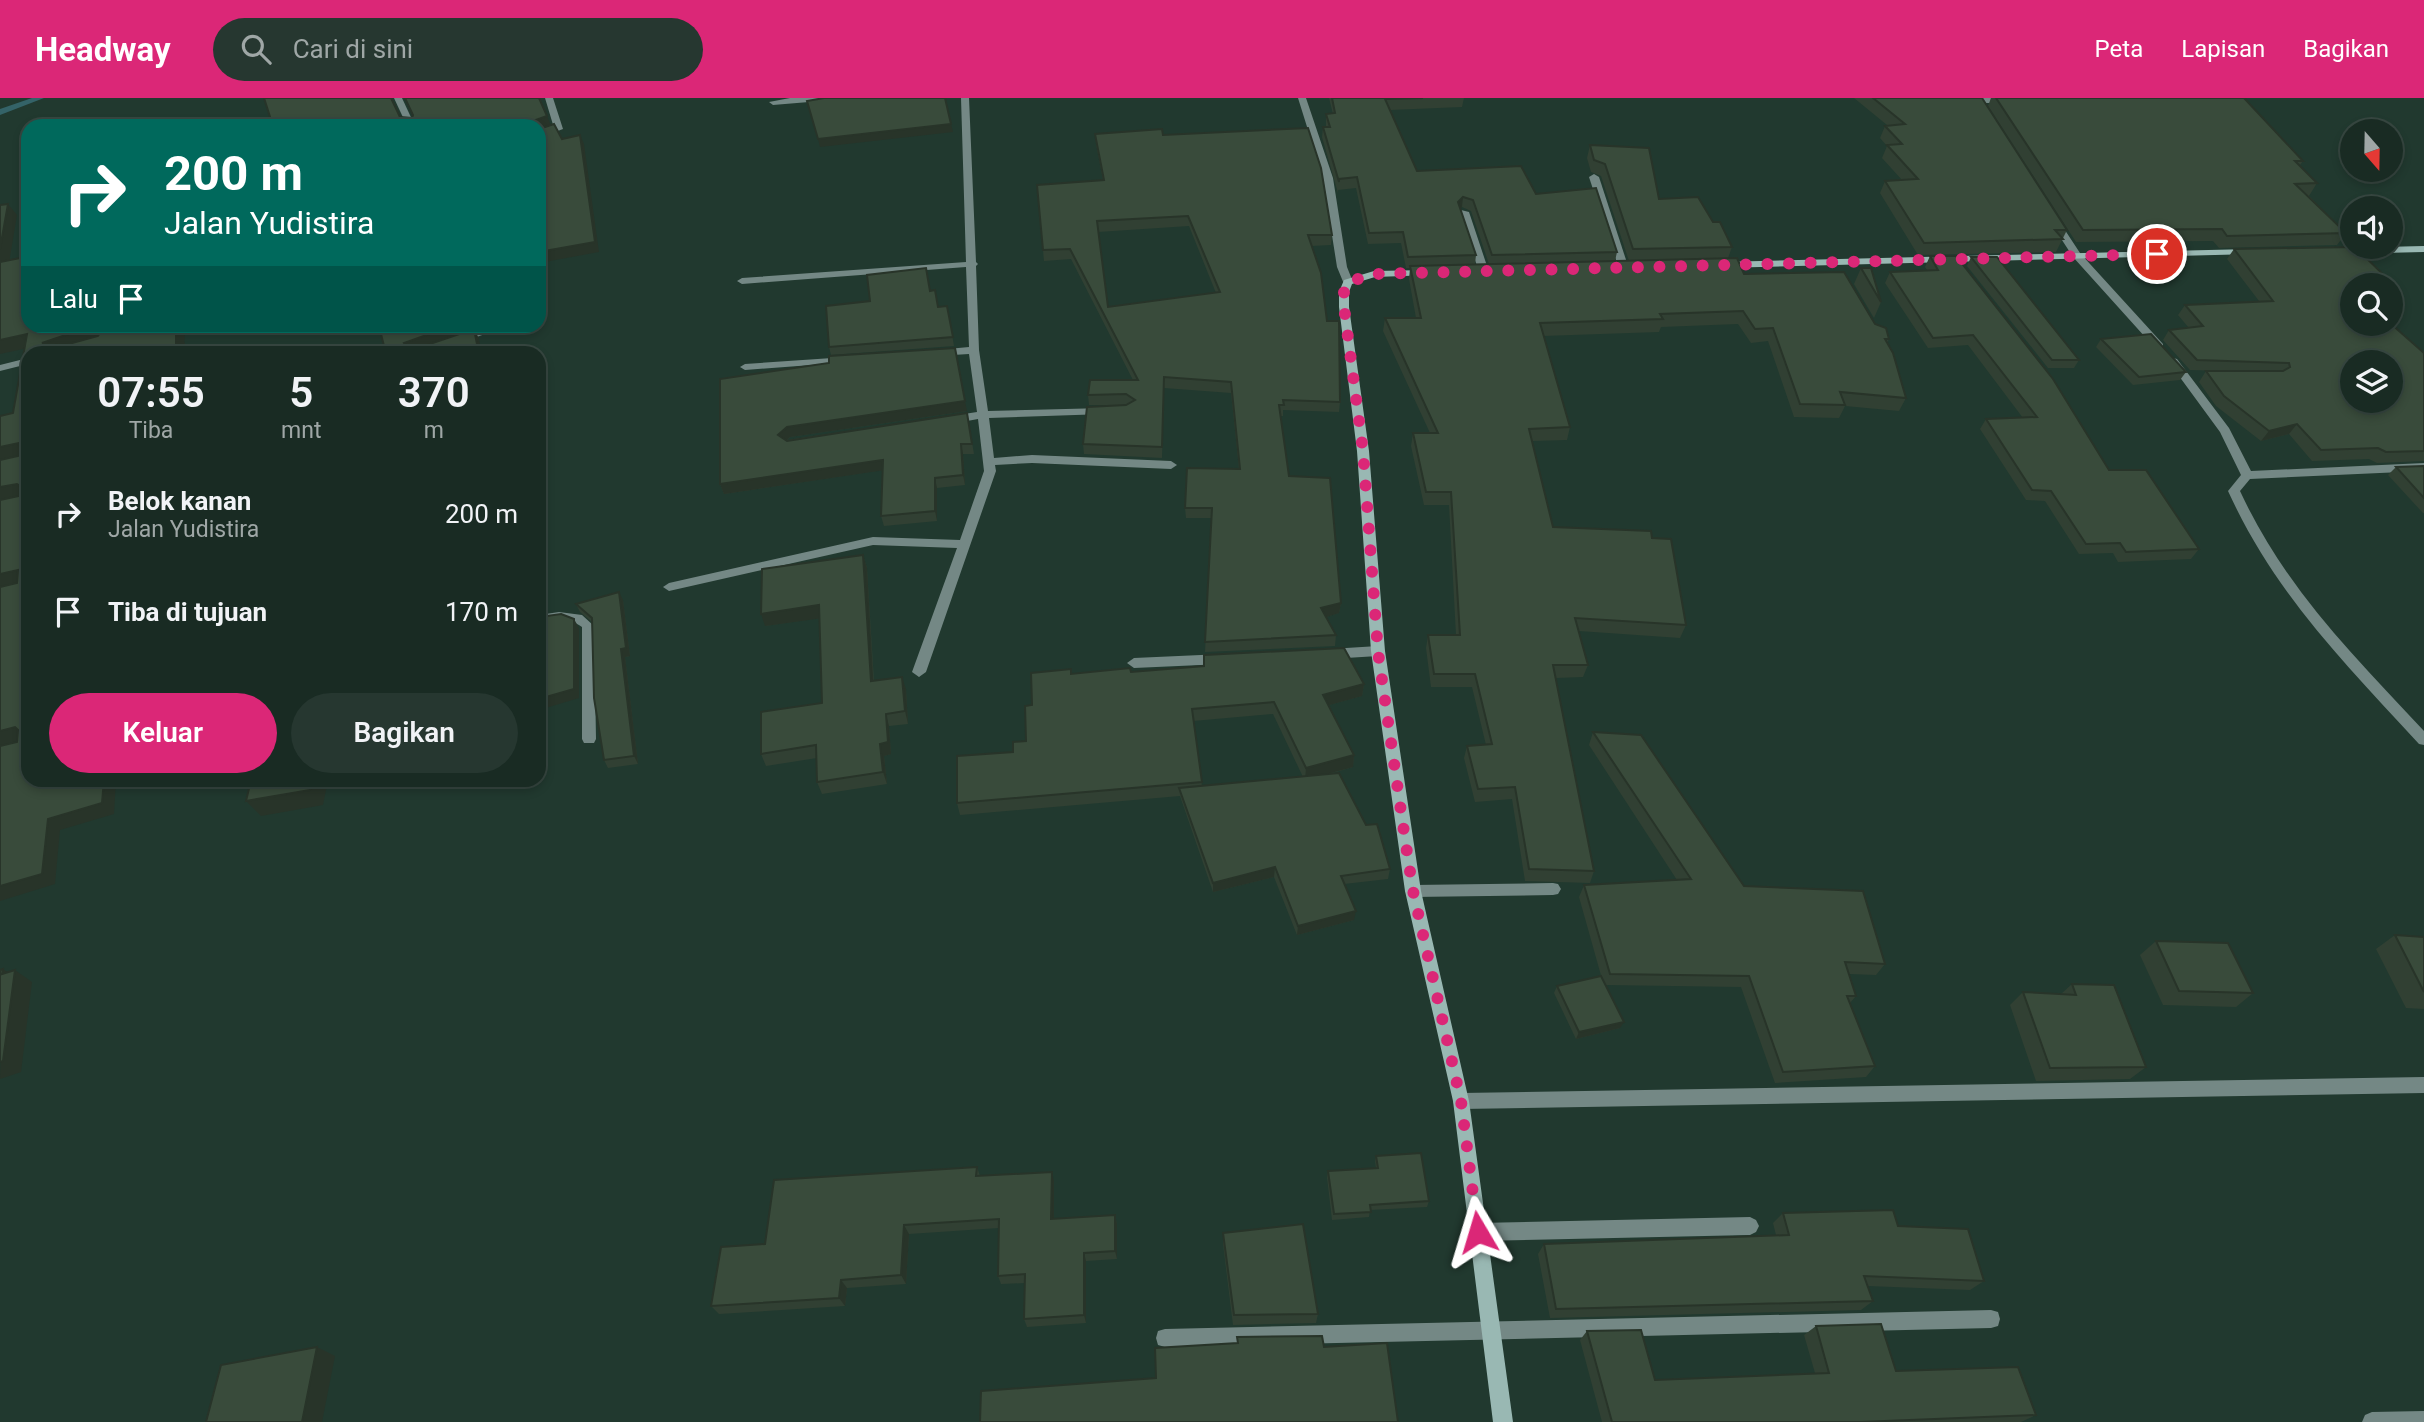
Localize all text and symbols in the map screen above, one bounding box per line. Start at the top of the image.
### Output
search box [213,18,703,81]
text: Headway [35,30,171,69]
icon: search [237,30,275,68]
text: Cari di sini [293,34,413,64]
text: Peta [2095,35,2143,63]
text: Lapisan [2181,35,2265,63]
text: Bagikan [2303,35,2389,63]
north arrow [2340,119,2403,182]
map controls [2340,119,2403,413]
text: 200 m [164,145,303,202]
icon: right [49,147,140,238]
button: sound [2340,196,2403,259]
text: Jalan Yudistira [164,204,374,242]
pin [2127,224,2187,284]
icon: arrive [2138,235,2176,273]
button: search [2340,273,2403,336]
icon: arrive [112,280,150,318]
text: Lalu [49,284,98,314]
button: layers [2340,350,2403,413]
text: 07:55 [97,368,205,417]
text: 5 [289,368,313,417]
text: 370 [398,368,470,417]
text: Tiba [129,417,173,444]
text: mnt [281,417,321,444]
text: m [424,417,444,444]
text: Belok kanan [108,486,251,516]
icon: right [49,495,87,533]
text: 200 m [445,499,518,529]
text: Jalan Yudistira [108,516,259,543]
icon: arrive [49,593,87,631]
text: Tiba di tujuan [108,597,267,627]
text: 170 m [445,597,518,627]
button: Keluar [49,693,277,773]
button: Bagikan [291,693,518,773]
position arrow [1441,1195,1515,1269]

